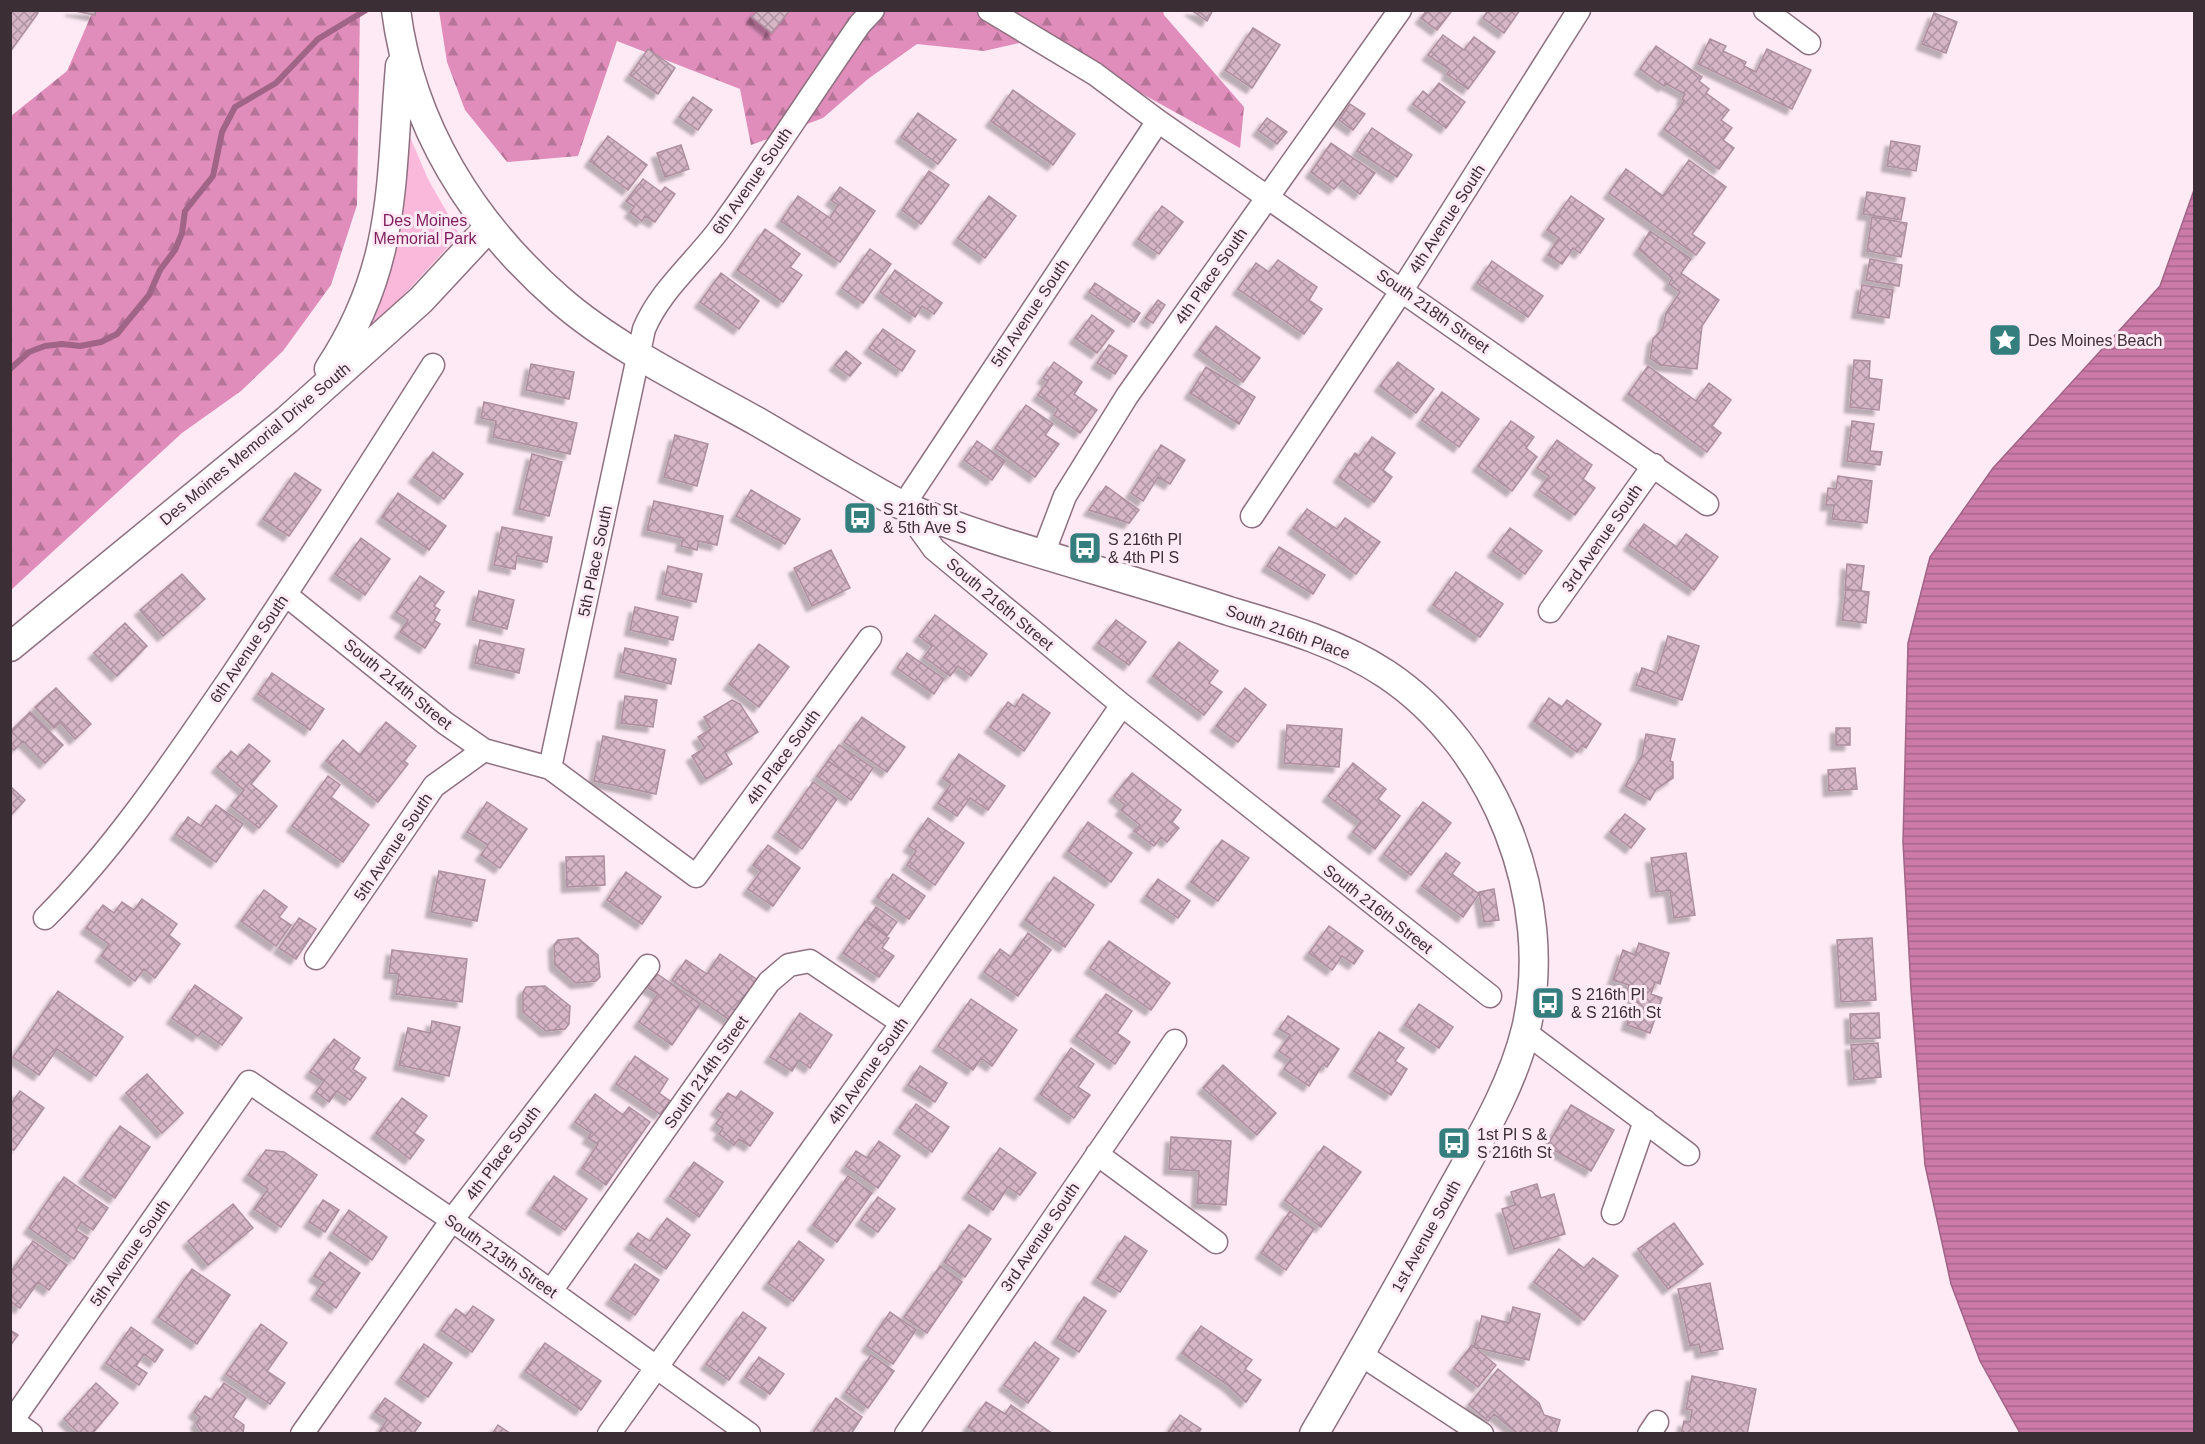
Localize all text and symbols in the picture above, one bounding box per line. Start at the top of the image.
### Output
street label: 6th Avenue South [709,124,795,238]
street label: 4th Avenue South [1406,162,1488,276]
park label: Des Moines Memorial Park [373,212,478,247]
street label: 4th Place South [1172,225,1250,327]
street label: 5th Avenue South [988,256,1072,370]
street label: South 218th Street [1373,266,1493,357]
place icon: Des Moines Beach [1987,322,2023,358]
place label: Des Moines Beach [2028,332,2162,349]
street label: Des Moines Memorial Drive South [157,359,353,529]
street label: 3rd Avenue South [1559,481,1645,595]
bus stop icon: S 216th St & 5th Ave S [842,500,878,536]
place label: S 216th St & 5th Ave S [883,501,966,536]
street label: 5th Place South [575,504,615,618]
bus stop icon: S 216th Pl & 4th Pl S [1067,530,1103,566]
place label: S 216th Pl & 4th Pl S [1108,531,1182,566]
street label: South 216th Street [943,555,1057,654]
street label: 6th Avenue South [207,592,291,706]
street label: South 216th Place [1224,602,1352,662]
street label: South 214th Street [341,635,456,733]
street label: 4th Place South [743,706,823,808]
street label: 5th Avenue South [351,790,435,904]
street label: South 216th Street [1320,861,1436,957]
bus stop icon: S 216th Pl & S 216th St [1530,985,1566,1021]
place label: S 216th Pl & S 216th St [1571,986,1661,1021]
street label: South 214th Street [661,1012,752,1132]
street label: 4th Avenue South [825,1014,911,1128]
street label: 4th Place South [462,1103,544,1203]
bus stop icon: 1st Pl S & S 216th St [1436,1125,1472,1161]
place label: 1st Pl S & S 216th St [1477,1126,1552,1161]
street label: 1st Avenue South [1388,1177,1464,1295]
street label: 3rd Avenue South [997,1180,1083,1294]
street label: 5th Avenue South [87,1196,173,1310]
street label: South 213th Street [441,1211,561,1302]

